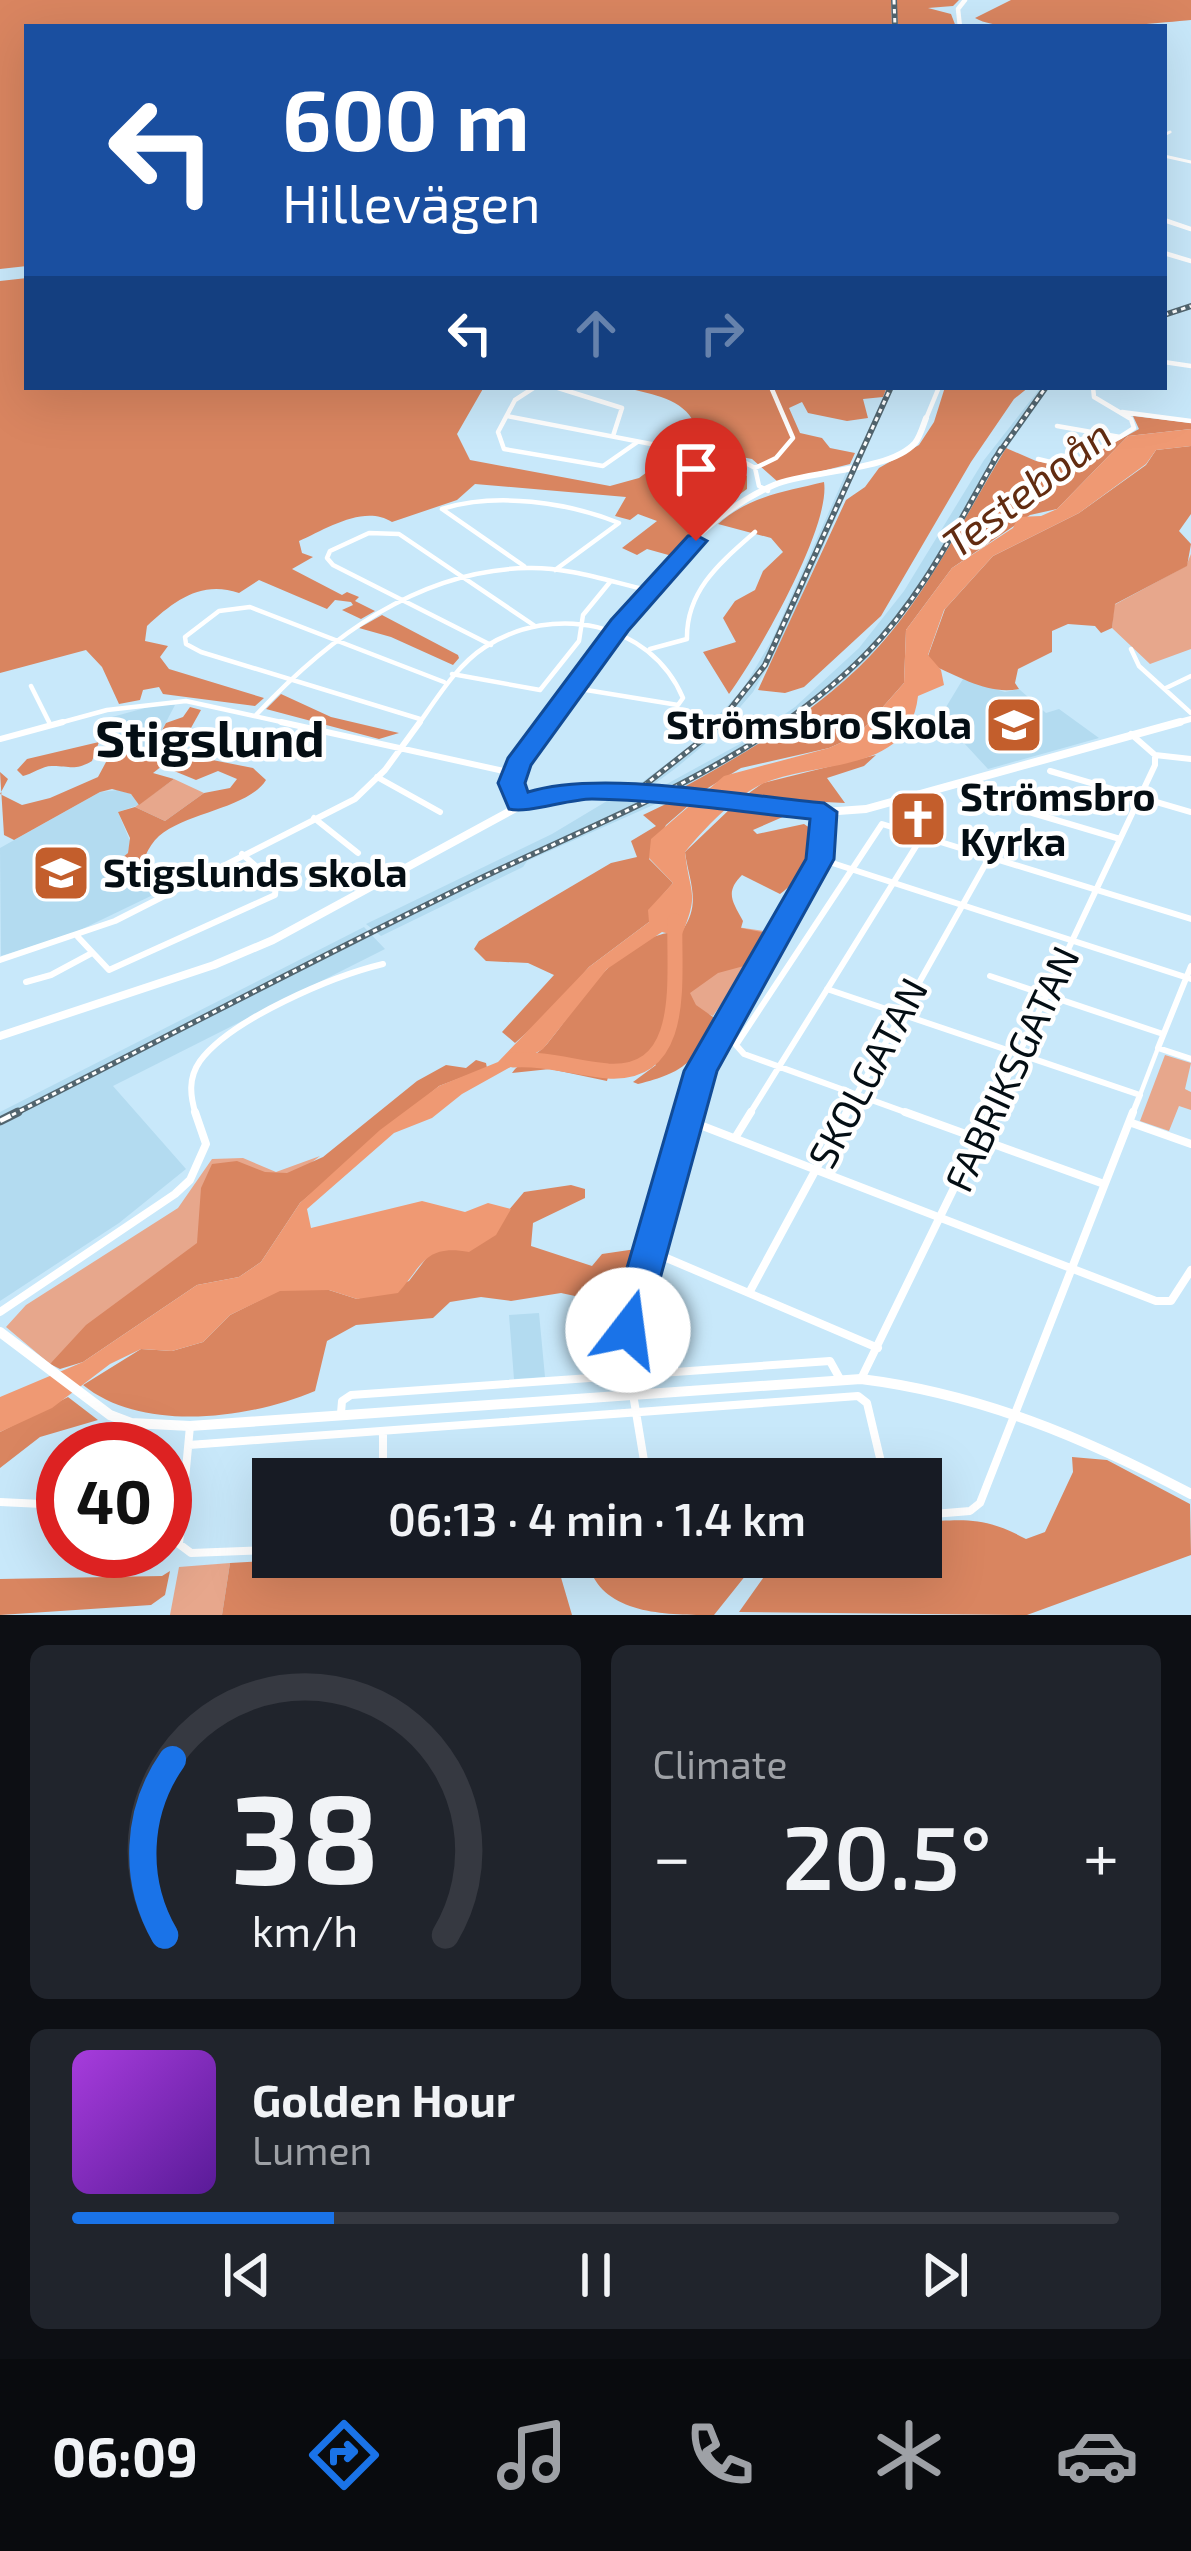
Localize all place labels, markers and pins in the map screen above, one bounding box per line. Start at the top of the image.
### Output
pin [645,418,747,541]
school or university icon: Strömsbro Skola [983,694,1045,756]
place label: Strömsbro Skola [666,700,972,747]
place label: Strömsbro Kyrka [960,772,1156,865]
church icon: Strömsbro Kyrka [887,788,949,850]
school or university icon: Stigslunds skola [30,842,92,904]
place label: Stigslunds skola [103,848,407,895]

